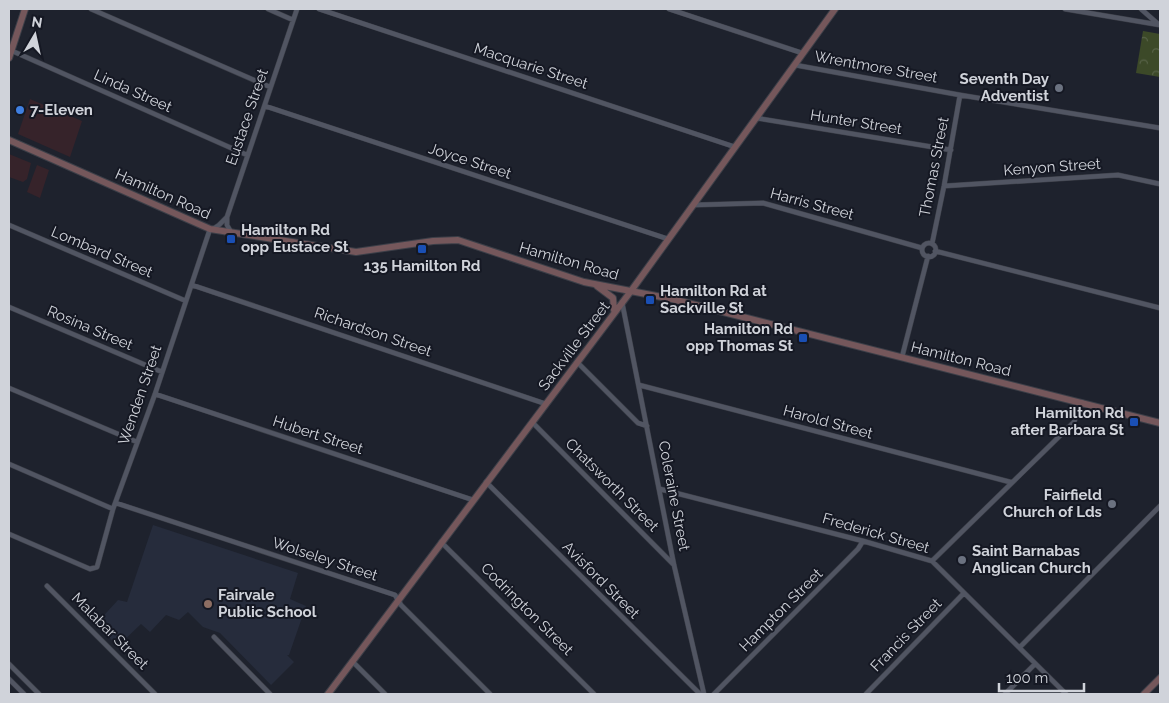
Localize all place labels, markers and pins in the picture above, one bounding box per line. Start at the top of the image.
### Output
place label: Seventh Day Adventist [959,70,1050,105]
marker: Seventh Day Adventist [1053,82,1065,94]
place label: 7-Eleven [30,101,93,119]
marker: 7-Eleven [14,104,26,116]
place label: Hamilton Rd opp Eustace St [241,221,349,256]
marker: Hamilton Rd opp Eustace St [225,233,237,245]
marker: 135 Hamilton Rd [416,243,428,255]
place label: 135 Hamilton Rd [364,257,481,275]
place label: Hamilton Rd at Sackville St [660,282,767,317]
marker: Hamilton Rd at Sackville St [644,294,656,306]
place label: Hamilton Rd opp Thomas St [686,320,793,355]
marker: Hamilton Rd opp Thomas St [797,332,809,344]
place label: Hamilton Rd after Barbara St [1011,404,1124,439]
marker: Hamilton Rd after Barbara St [1128,416,1140,428]
place label: Fairfield Church of Lds [1003,486,1102,521]
marker: Fairfield Church of Lds [1106,498,1118,510]
place label: Saint Barnabas Anglican Church [972,542,1091,577]
marker: Saint Barnabas Anglican Church [956,554,968,566]
place label: Fairvale Public School [218,586,317,621]
marker: Fairvale Public School [202,598,214,610]

